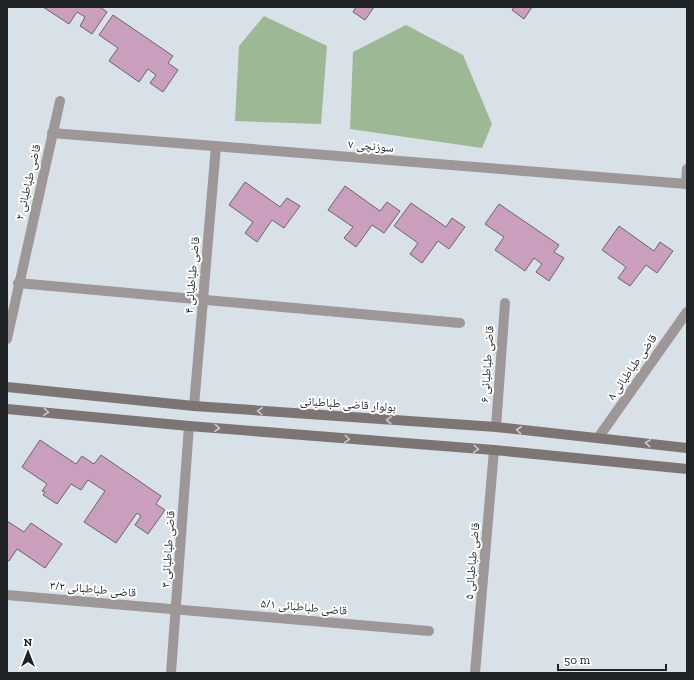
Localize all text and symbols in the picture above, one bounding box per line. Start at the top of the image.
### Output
street label: سوزنچی ۷ [348,137,395,155]
street label: قاضی طباطبائی ۲ [13,143,44,221]
street label: قاضی طباطبائی ۴ [182,236,203,314]
street label: قاضی طباطبائی ۶ [477,325,497,403]
street label: قاضی طباطبائی ۸ [604,331,660,403]
street label: بولوار قاضی طباطبائی [299,394,396,415]
one-way arrow [257,406,263,415]
one-way arrow [43,408,49,417]
one-way arrow [386,415,392,424]
one-way arrow [214,424,220,433]
one-way arrow [516,425,522,434]
one-way arrow [344,434,350,443]
one-way arrow [645,439,651,448]
one-way arrow [473,444,479,453]
street label: قاضی طباطبائی ۳ [158,510,178,588]
street label: قاضی طباطبائی ۵ [462,522,483,600]
street label: قاضی طباطبائی ۳/۲ [49,578,137,600]
street label: قاضی طباطبائی ۵/۱ [260,596,348,618]
north arrow [8,632,48,672]
text: N [24,636,33,649]
scale bar [558,646,666,672]
text: 50 m [564,653,591,667]

